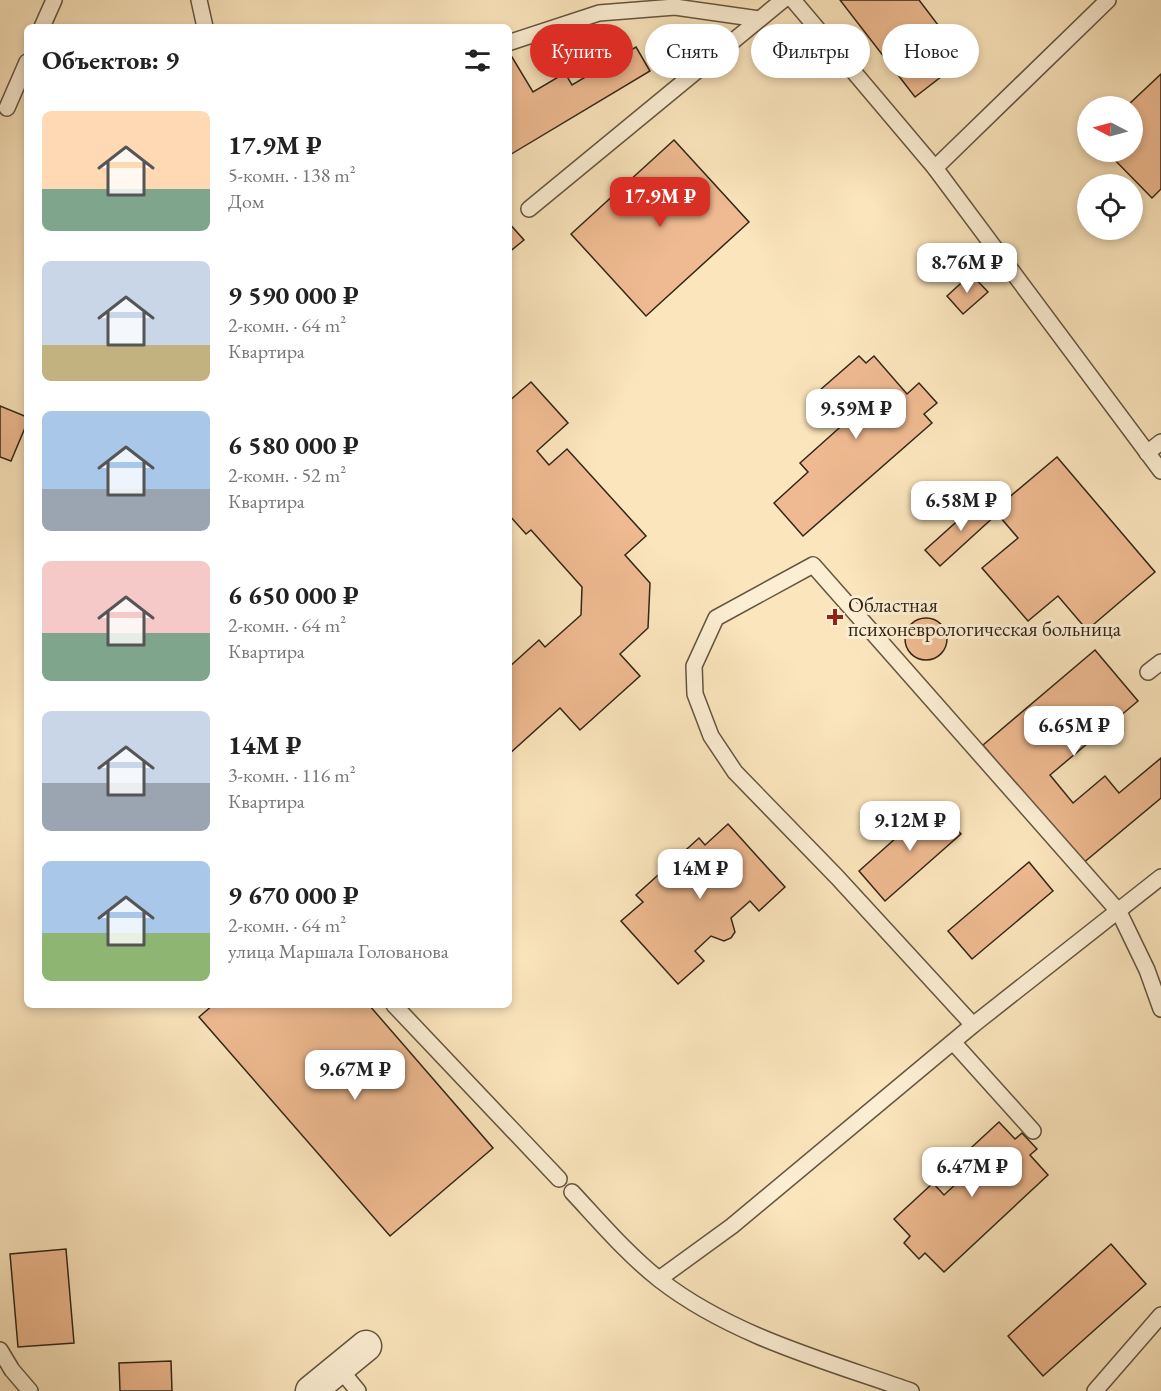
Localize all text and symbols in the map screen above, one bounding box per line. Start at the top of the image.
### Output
chip: Купить [530,24,633,78]
chip: Снять [645,24,739,78]
chip: Фильтры [751,24,870,78]
chip: Новое [882,24,979,78]
text: Объектов: 9 [42,43,179,77]
icon: filters [461,44,494,77]
north arrow [1077,96,1143,162]
map controls [1077,96,1143,240]
text: 17.9M ₽ [228,128,322,162]
icon: home [90,135,162,207]
text: 5-комн. · 138 m² [228,162,356,188]
button: locate [1077,174,1143,240]
pin: 17.9M ₽ [605,177,715,228]
text: 17.9M ₽ [624,183,696,209]
text: Дом [228,188,264,214]
pin: 8.76M ₽ [912,243,1022,294]
text: 8.76M ₽ [931,249,1003,275]
text: 9 590 000 ₽ [228,278,359,312]
icon: home [90,285,162,357]
text: 2-комн. · 64 m² [228,312,346,338]
text: Квартира [228,338,305,364]
pin: 9.59M ₽ [801,389,911,440]
text: 9.59M ₽ [820,395,892,421]
text: 6 580 000 ₽ [228,428,359,462]
icon: home [90,435,162,507]
text: 2-комн. · 52 m² [228,462,346,488]
pin: 6.58M ₽ [906,481,1016,532]
text: 6.58M ₽ [925,487,997,513]
text: Квартира [228,488,305,514]
text: 6 650 000 ₽ [228,578,359,612]
icon: home [90,585,162,657]
place label: Областная психоневрологическая больница [848,591,1122,642]
marker: Областная психоневрологическая больница [826,608,844,626]
text: 2-комн. · 64 m² [228,612,346,638]
text: Квартира [228,638,305,664]
pin: 6.65M ₽ [1019,706,1129,757]
text: 6.65M ₽ [1038,712,1110,738]
text: 14M ₽ [228,728,302,762]
icon: home [90,735,162,807]
text: 3-комн. · 116 m² [228,762,356,788]
text: Квартира [228,788,305,814]
pin: 9.12M ₽ [855,801,965,852]
text: 9.12M ₽ [874,807,946,833]
pin: 14M ₽ [658,849,742,900]
text: 14M ₽ [672,855,728,881]
text: 9 670 000 ₽ [228,878,359,912]
icon: home [90,885,162,957]
text: 2-комн. · 64 m² [228,912,346,938]
text: улица Маршала Голованова [228,938,449,964]
pin: 9.67M ₽ [300,1050,410,1101]
text: 9.67M ₽ [319,1056,391,1082]
pin: 6.47M ₽ [917,1147,1027,1198]
text: 6.47M ₽ [936,1153,1008,1179]

